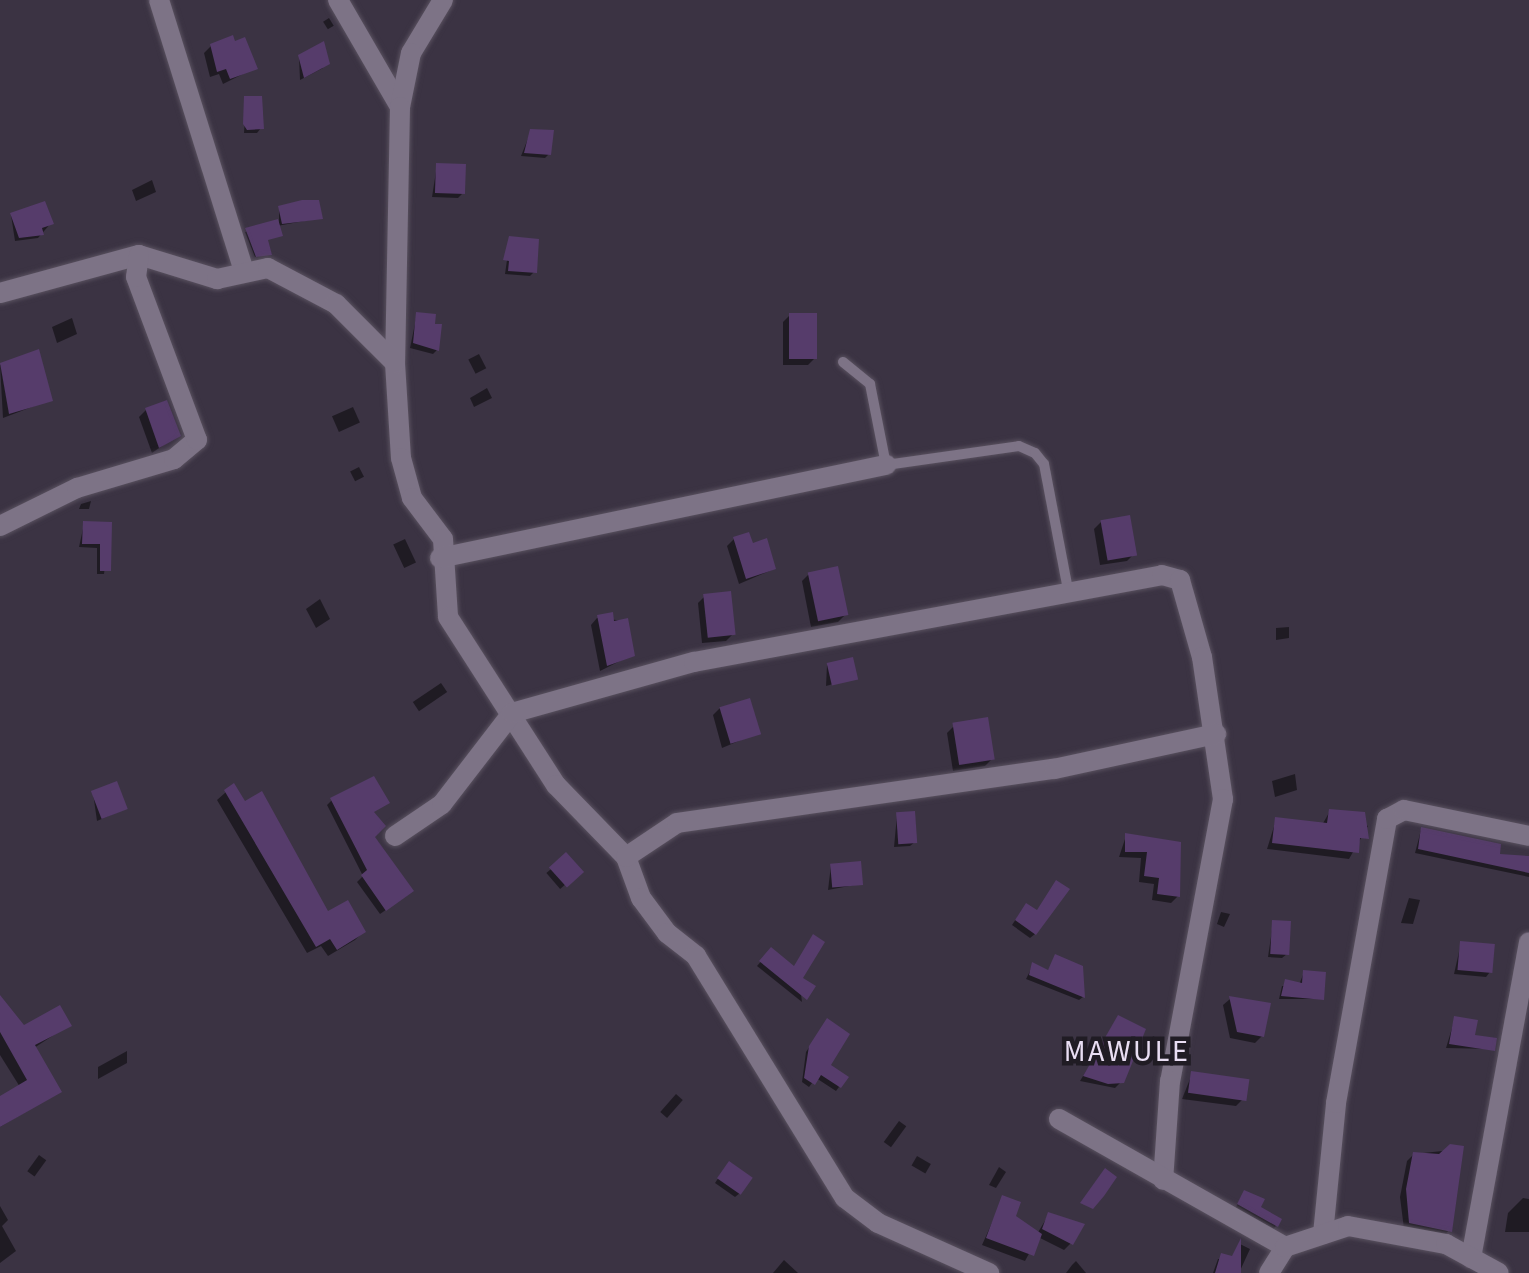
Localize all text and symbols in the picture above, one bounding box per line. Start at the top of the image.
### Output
district label: MAWULE [1064,1034,1190,1070]

